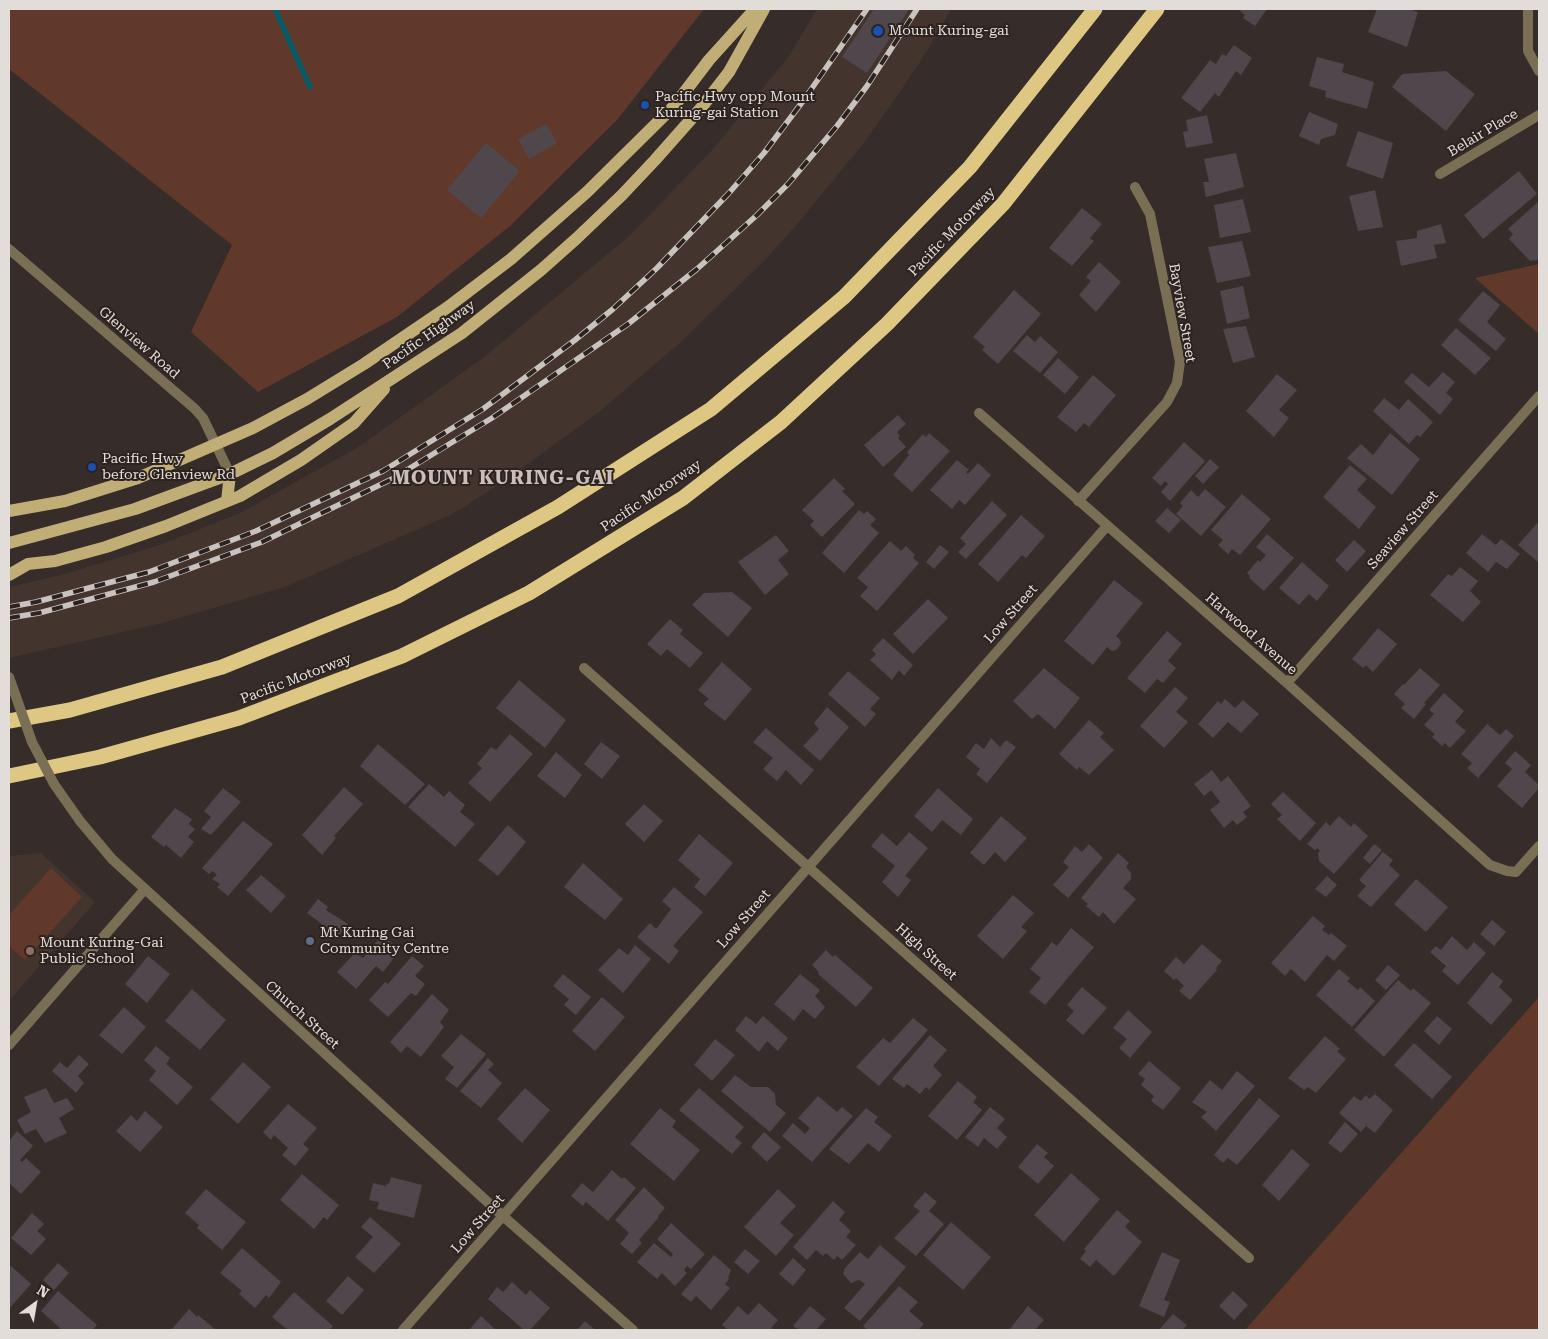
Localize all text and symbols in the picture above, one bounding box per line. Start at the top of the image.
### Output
place label: Mount Kuring-gai [889,23,1009,39]
marker: Mount Kuring-gai [871,24,885,38]
place label: Pacific Hwy opp Mount Kuring-gai Station [655,89,815,121]
marker: Pacific Hwy opp Mount Kuring-gai Station [639,99,651,111]
street label: Belair Place [1445,105,1521,161]
street label: Pacific Motorway [905,184,999,280]
street label: Bayview Street [1165,262,1199,364]
street label: Pacific Highway [380,297,478,373]
street label: Glenview Road [95,303,183,383]
place label: Pacific Hwy before Glenview Rd [102,451,235,484]
street label: Pacific Motorway [598,456,704,536]
marker: Pacific Hwy before Glenview Rd [86,461,98,473]
district label: MOUNT KURING-GAI [390,467,616,489]
street label: Seaview Street [1364,487,1442,573]
street label: Low Street [981,581,1041,647]
street label: Harwood Avenue [1202,589,1300,679]
street label: Pacific Motorway [238,650,354,708]
street label: Low Street [714,886,774,952]
street label: High Street [892,920,960,984]
place label: Mt Kuring Gai Community Centre [320,925,449,958]
place label: Mount Kuring-Gai Public School [40,935,163,968]
marker: Mt Kuring Gai Community Centre [304,935,316,947]
marker: Mount Kuring-Gai Public School [24,945,36,957]
street label: Church Street [262,977,342,1053]
street label: Low Street [448,1191,508,1257]
north arrow [10,1279,60,1329]
text: N [34,1282,52,1301]

